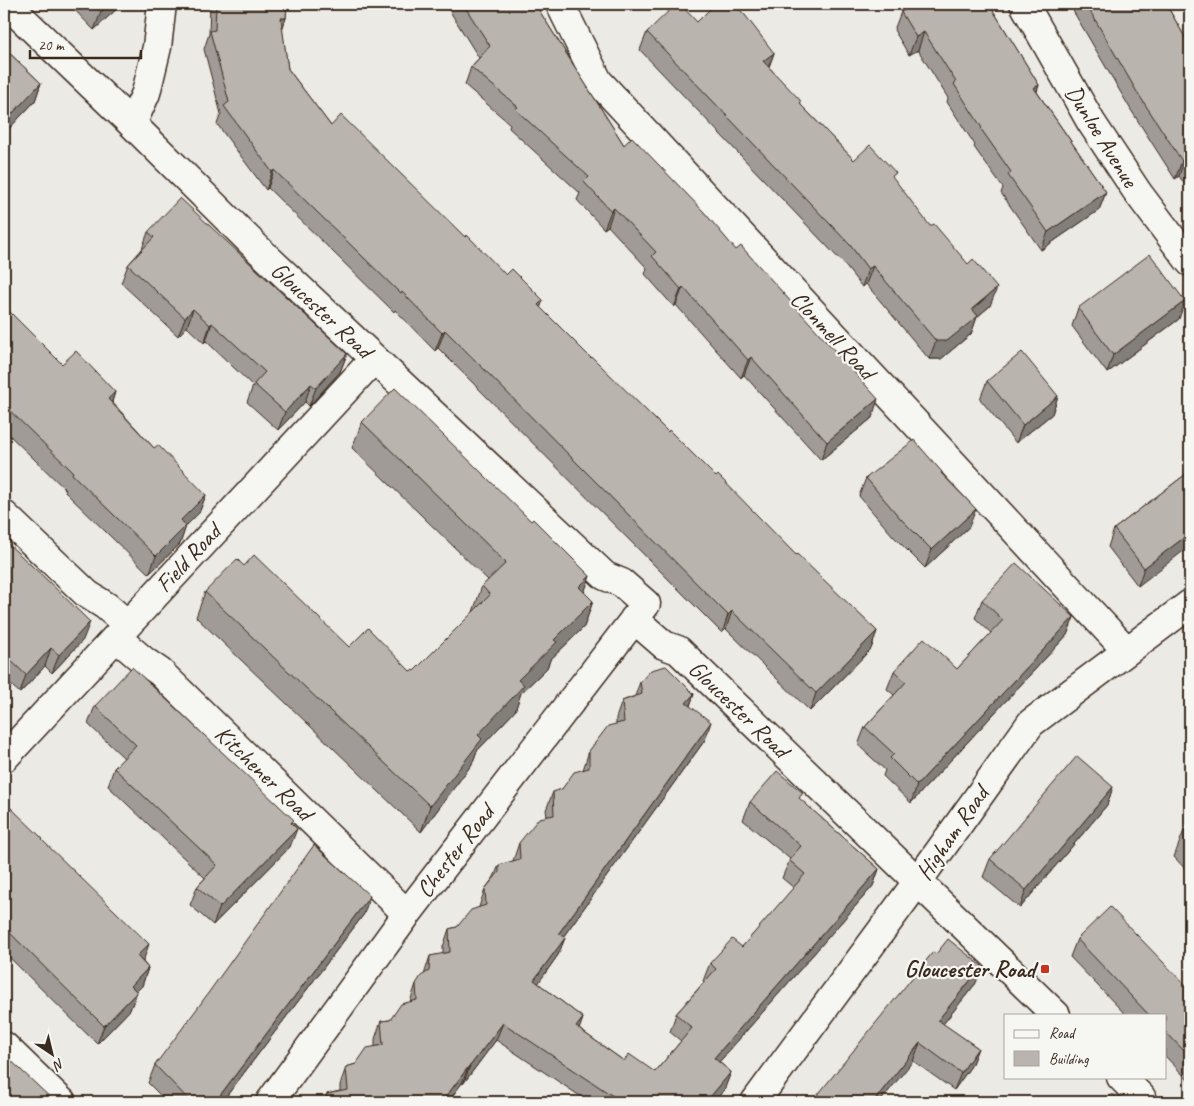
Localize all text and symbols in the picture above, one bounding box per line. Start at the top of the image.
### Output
scale bar [30,28,141,60]
text: 20 m [38,36,65,55]
street label: Dunloe Avenue [1059,79,1146,195]
street label: Gloucester Road [265,255,382,367]
street label: Clonmell Road [784,284,884,388]
street label: Field Road [149,515,230,599]
street label: Gloucester Road [682,654,798,767]
street label: Kitchener Road [209,719,322,830]
street label: Higham Road [909,777,997,886]
street label: Chester Road [409,796,503,903]
place label: Gloucester Road [904,954,1039,984]
marker: Gloucester Road [1039,963,1051,975]
legend [1004,1014,1166,1078]
text: Road [1049,1024,1076,1043]
north arrow [28,1028,78,1078]
text: Building [1049,1050,1089,1069]
text: N [49,1055,68,1075]

